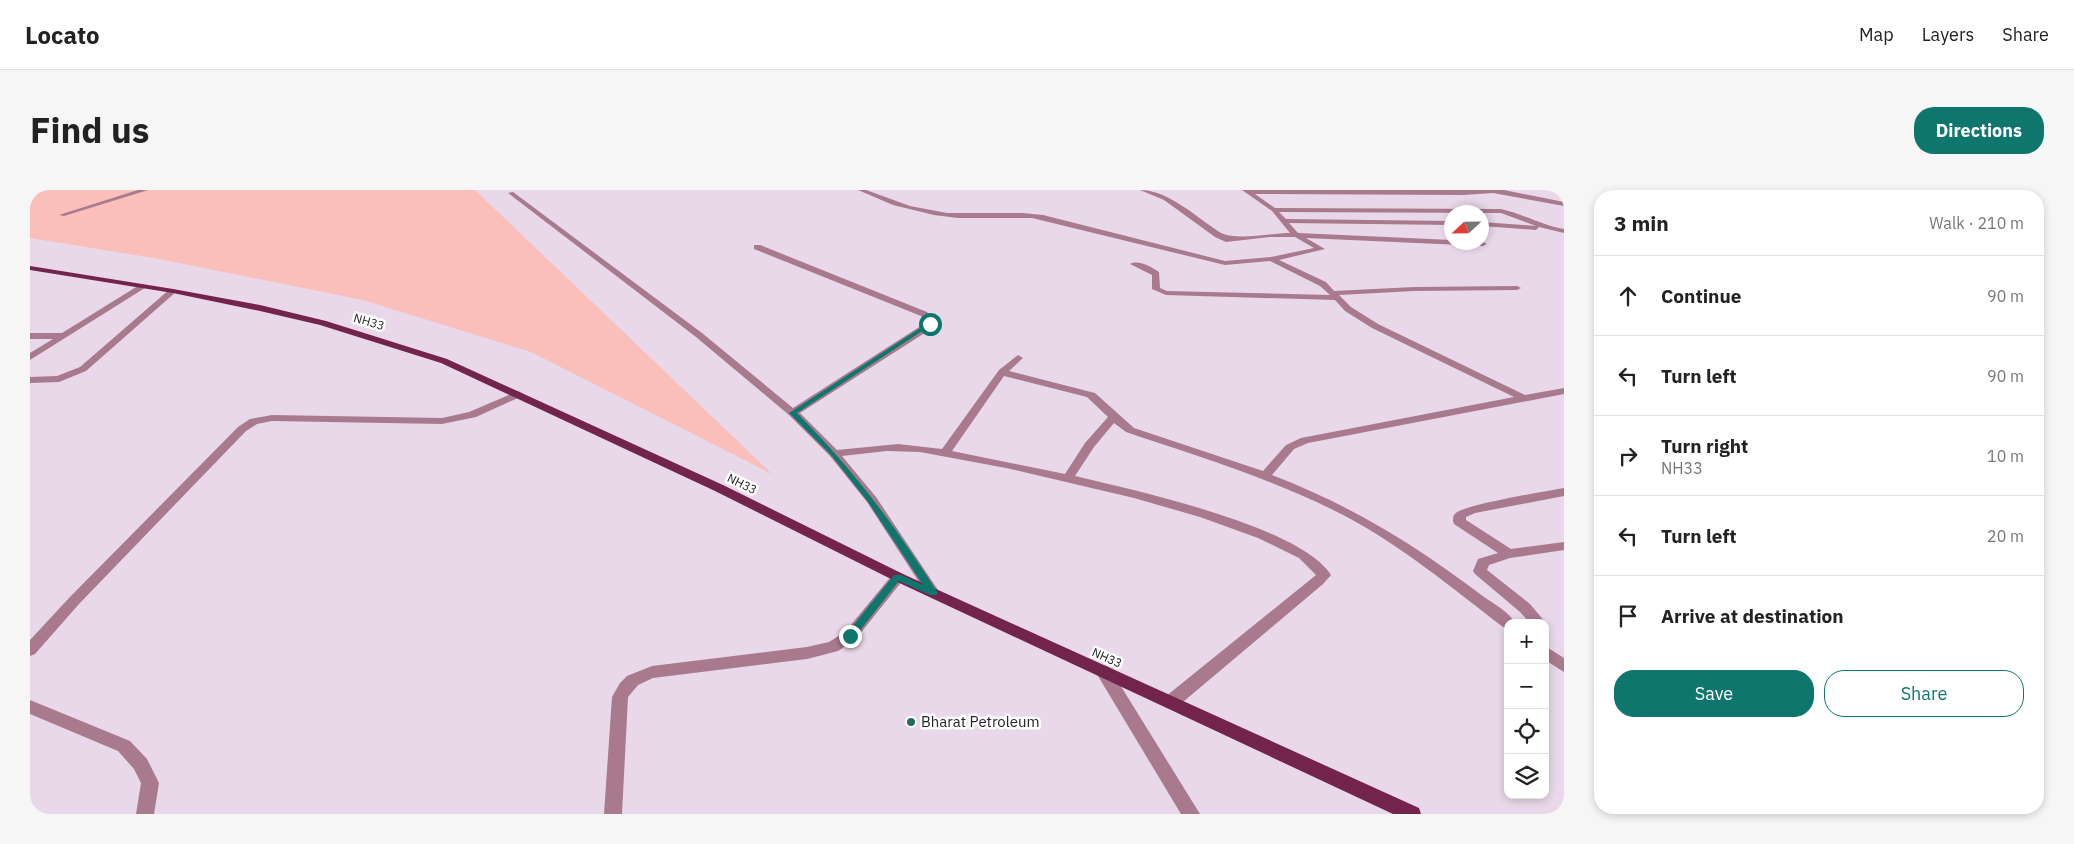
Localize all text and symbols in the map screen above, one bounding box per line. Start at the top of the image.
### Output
text: Locato [25,19,100,51]
text: Map [1859,23,1894,46]
text: Layers [1922,23,1974,46]
text: Share [2002,23,2049,46]
text: Find us [30,107,149,153]
button: Directions [1914,107,2044,154]
north arrow [1444,205,1489,250]
text: 3 min [1614,209,1669,237]
text: Walk · 210 m [1929,213,2024,233]
icon: ahead [1614,282,1642,310]
text: Continue [1661,284,1741,308]
text: 90 m [1987,286,2024,306]
street label: NH33 [352,310,386,333]
route start [919,313,942,336]
icon: left [1614,362,1642,390]
text: Turn left [1661,364,1737,388]
text: 90 m [1987,366,2024,386]
text: Turn right [1661,434,1748,458]
icon: right [1614,442,1642,470]
text: 10 m [1987,446,2024,466]
text: NH33 [1661,458,1703,478]
street label: NH33 [725,470,760,497]
icon: left [1614,522,1642,550]
text: Turn left [1661,524,1737,548]
text: 20 m [1987,526,2024,546]
icon: arrive [1614,602,1642,630]
text: Arrive at destination [1661,604,1844,628]
map controls [1504,619,1549,799]
button: + [1504,619,1549,664]
route end [839,625,862,648]
street label: NH33 [1090,644,1125,671]
button: − [1504,664,1549,709]
button: Save [1614,670,1814,717]
button: Share [1824,670,2024,717]
button: locate [1504,709,1549,754]
place label: Bharat Petroleum [921,712,1040,731]
marker: Bharat Petroleum [905,716,917,728]
button: layers [1504,754,1549,799]

